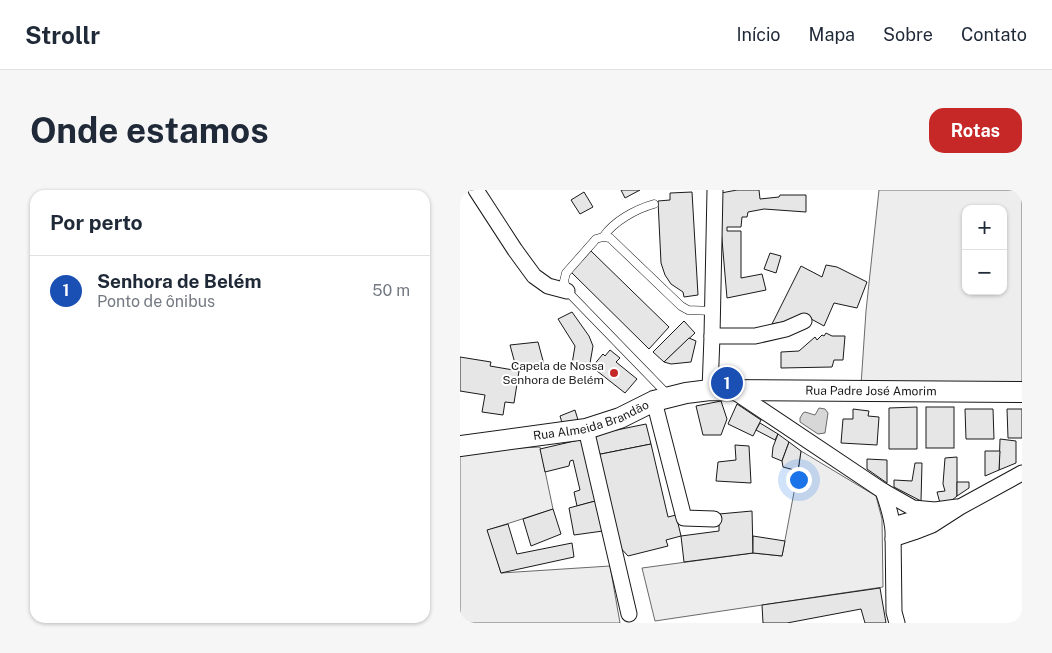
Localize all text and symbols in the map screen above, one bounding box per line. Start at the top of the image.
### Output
text: Strollr [25,21,100,49]
text: Início [736,24,781,45]
text: Mapa [809,24,855,45]
text: Sobre [883,24,933,45]
text: Contato [961,24,1027,45]
button: Rotas [929,108,1022,153]
text: Onde estamos [30,110,269,151]
map controls [962,205,1007,295]
button: + [962,205,1007,250]
text: Por perto [50,210,143,235]
button: − [962,250,1007,295]
text: Senhora de Belém [97,270,261,292]
text: 1 [63,281,69,300]
text: 50 m [372,281,410,300]
text: Ponto de ônibus [97,292,215,311]
place label: Capela de Nossa Senhora de Belém [502,359,604,387]
pin: 1 [711,364,743,402]
marker: Capela de Nossa Senhora de Belém [608,367,620,379]
street label: Rua Padre José Amorim [805,384,937,398]
street label: Rua Almeida Brandão [532,398,651,443]
your location [786,467,812,493]

